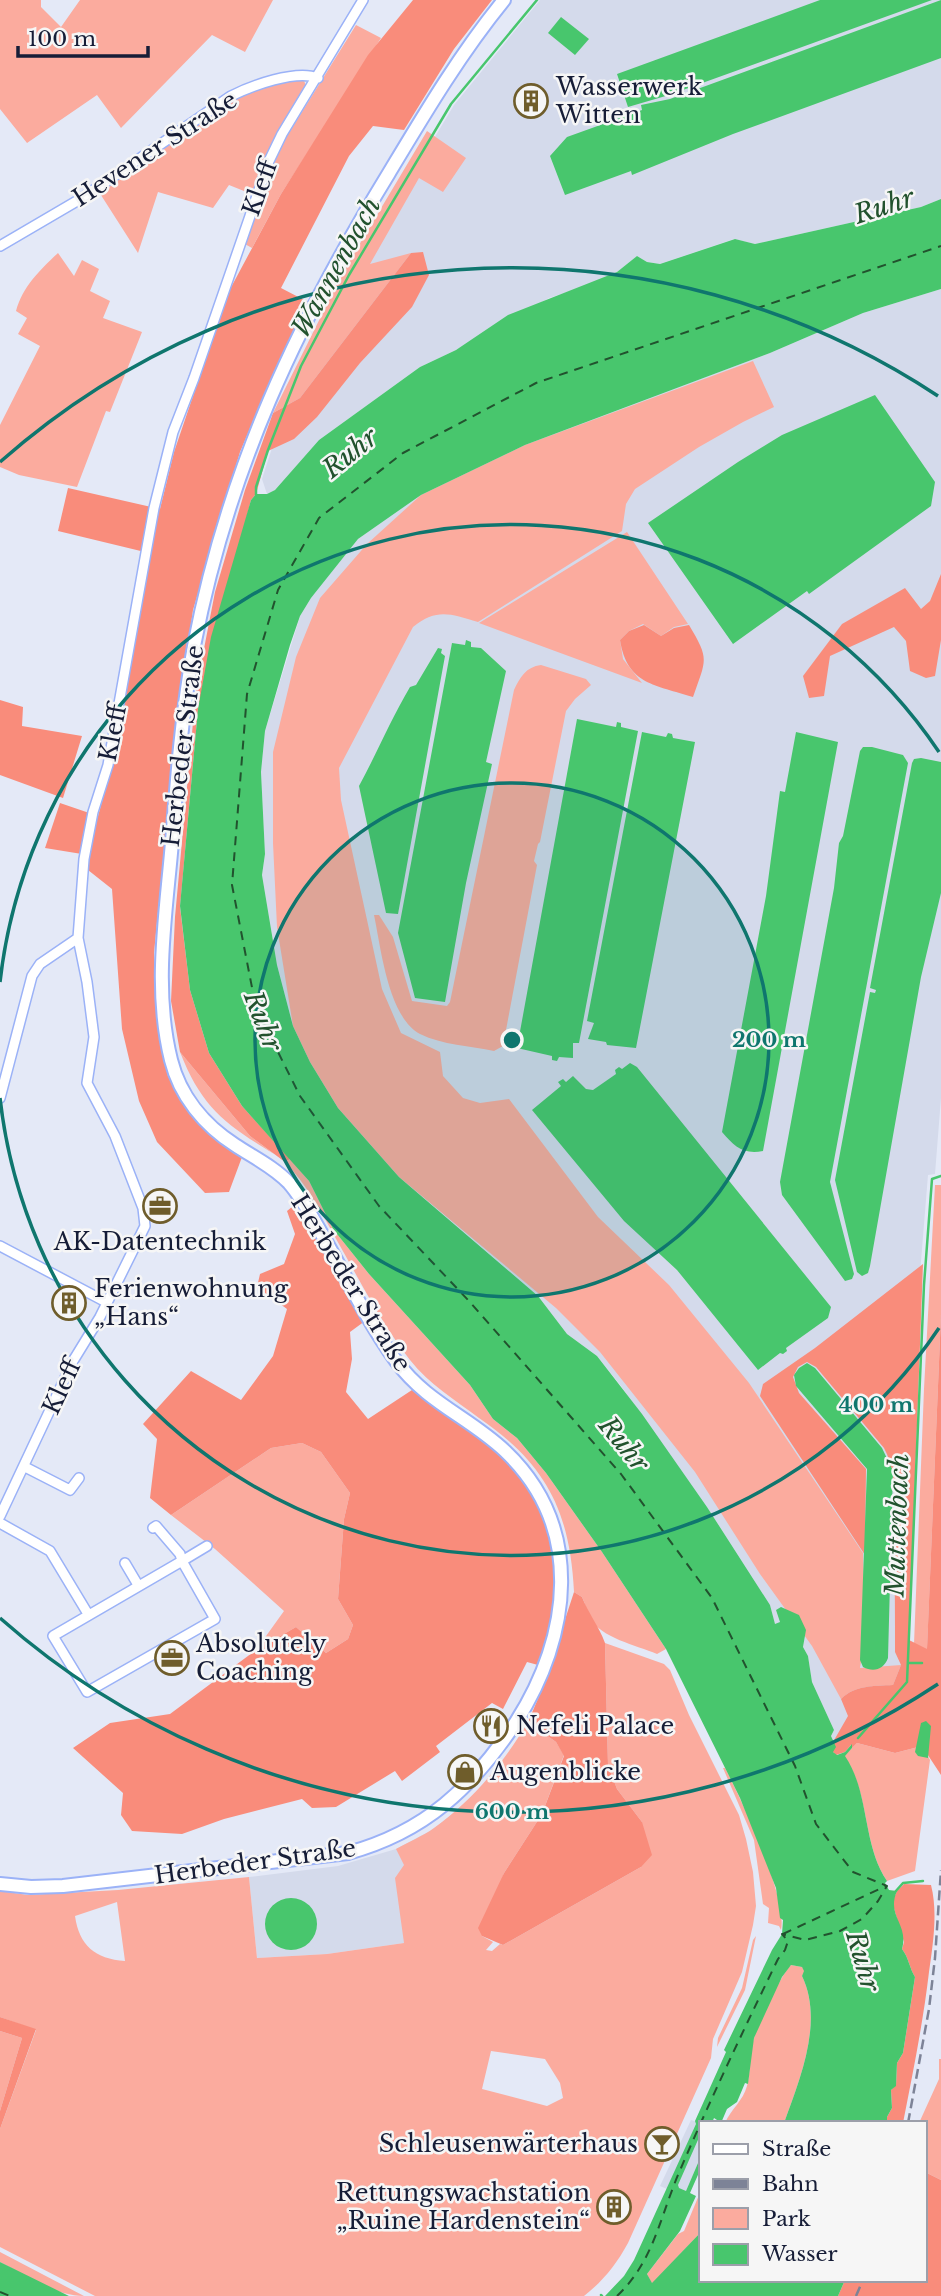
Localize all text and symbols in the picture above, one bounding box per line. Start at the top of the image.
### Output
scale bar [18,14,147,58]
text: 100 m [28,26,96,52]
place label: Wasserwerk Witten [555,72,703,129]
building icon: Wasserwerk Witten [512,82,550,120]
street label: Hevener Straße [67,85,242,213]
street label: Kleff [236,153,284,220]
water label: Ruhr [849,181,919,231]
water label: Wannenbach [284,192,388,342]
water label: Ruhr [315,420,385,486]
street label: Herbeder Straße [156,643,209,849]
street label: Kleff [93,699,133,764]
water label: Ruhr [237,985,289,1057]
text: 200 m [732,1027,806,1053]
centre of rings [500,1028,524,1052]
office icon: AK-Datentechnik [141,1187,179,1225]
street label: Herbeder Straße [285,1189,418,1377]
place label: AK-Datentechnik [53,1227,267,1256]
place label: Ferienwohnung „Hans“ [94,1274,289,1331]
building icon: Ferienwohnung „Hans“ [50,1284,88,1322]
street label: Kleff [36,1352,88,1419]
text: 400 m [839,1392,913,1418]
water label: Ruhr [591,1409,657,1479]
water label: Muttenbach [878,1453,915,1598]
place label: Absolutely Coaching [195,1629,327,1686]
office icon: Absolutely Coaching [153,1639,191,1677]
restaurant icon: Nefeli Palace [472,1707,510,1745]
place label: Nefeli Palace [516,1711,674,1740]
shop icon: Augenblicke [446,1753,484,1791]
place label: Augenblicke [489,1757,641,1786]
text: 600 m [475,1799,549,1825]
street label: Herbeder Straße [152,1833,358,1890]
water label: Ruhr [839,1926,887,1996]
legend [699,2121,927,2282]
bar icon: Schleusenwärterhaus [643,2125,681,2163]
place label: Schleusenwärterhaus [379,2129,638,2158]
text: Straße [762,2136,831,2162]
text: Bahn [762,2171,819,2197]
place label: Rettungswachstation „Ruine Hardenstein“ [336,2178,590,2235]
building icon: Rettungswachstation „Ruine Hardenstein“ [595,2188,633,2226]
text: Park [762,2206,811,2232]
text: Wasser [761,2241,838,2267]

